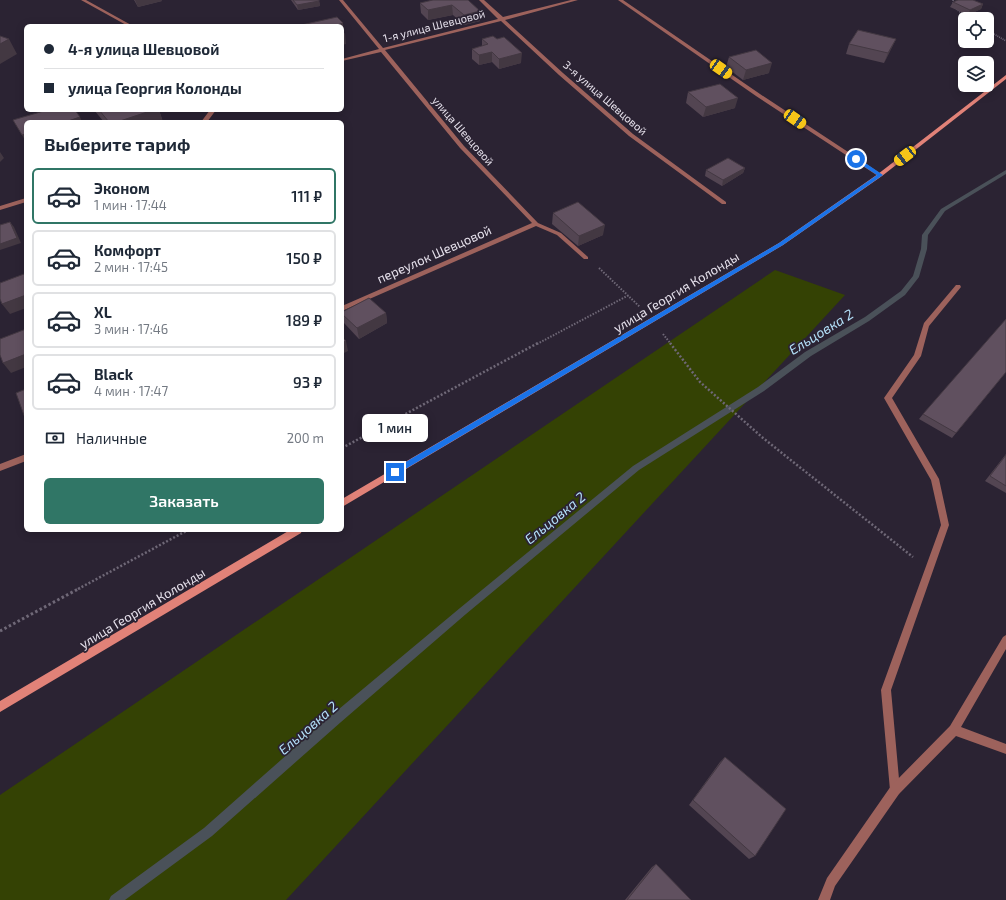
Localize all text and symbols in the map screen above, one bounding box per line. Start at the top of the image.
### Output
street label: 1-я улица Шевцовой [381,7,487,45]
map controls [958,12,994,92]
button: locate [958,12,994,48]
text: 4-я улица Шевцовой [68,40,219,58]
button: layers [958,56,994,92]
car [708,57,734,81]
street label: 3-я улица Шевцовой [560,58,650,138]
text: улица Георгия Колонды [68,79,242,97]
street label: улица Шевцовой [429,94,497,168]
car [782,107,808,131]
text: Выберите тариф [44,133,190,155]
car [892,144,918,168]
route start [847,150,865,168]
icon: car [46,178,82,214]
text: Эконом [94,179,150,197]
text: 111 ₽ [291,187,322,205]
text: 1 мин · 17:44 [94,197,167,213]
street label: переулок Шевцовой [374,222,494,286]
icon: car [46,240,82,276]
text: Комфорт [94,241,161,259]
street label: улица Георгия Колонды [610,248,742,336]
text: 150 ₽ [286,249,322,267]
text: 2 мин · 17:45 [94,259,168,275]
icon: car [46,302,82,338]
text: XL [94,303,112,321]
water label: Ельцовка 2 [785,305,856,358]
text: 189 ₽ [286,311,322,329]
text: 3 мин · 17:46 [94,321,168,337]
icon: car [46,364,82,400]
text: Black [94,365,133,383]
text: 93 ₽ [293,373,322,391]
text: 4 мин · 17:47 [94,383,168,399]
callout: 1 мин [362,414,428,442]
text: 1 мин [378,420,412,436]
icon: cash [44,427,66,449]
text: Наличные [76,429,147,447]
text: 200 m [287,430,324,446]
route end [386,463,404,481]
button: Заказать [44,478,324,524]
water label: Ельцовка 2 [521,488,589,547]
street label: улица Георгия Колонды [76,564,208,652]
water label: Ельцовка 2 [275,697,341,758]

